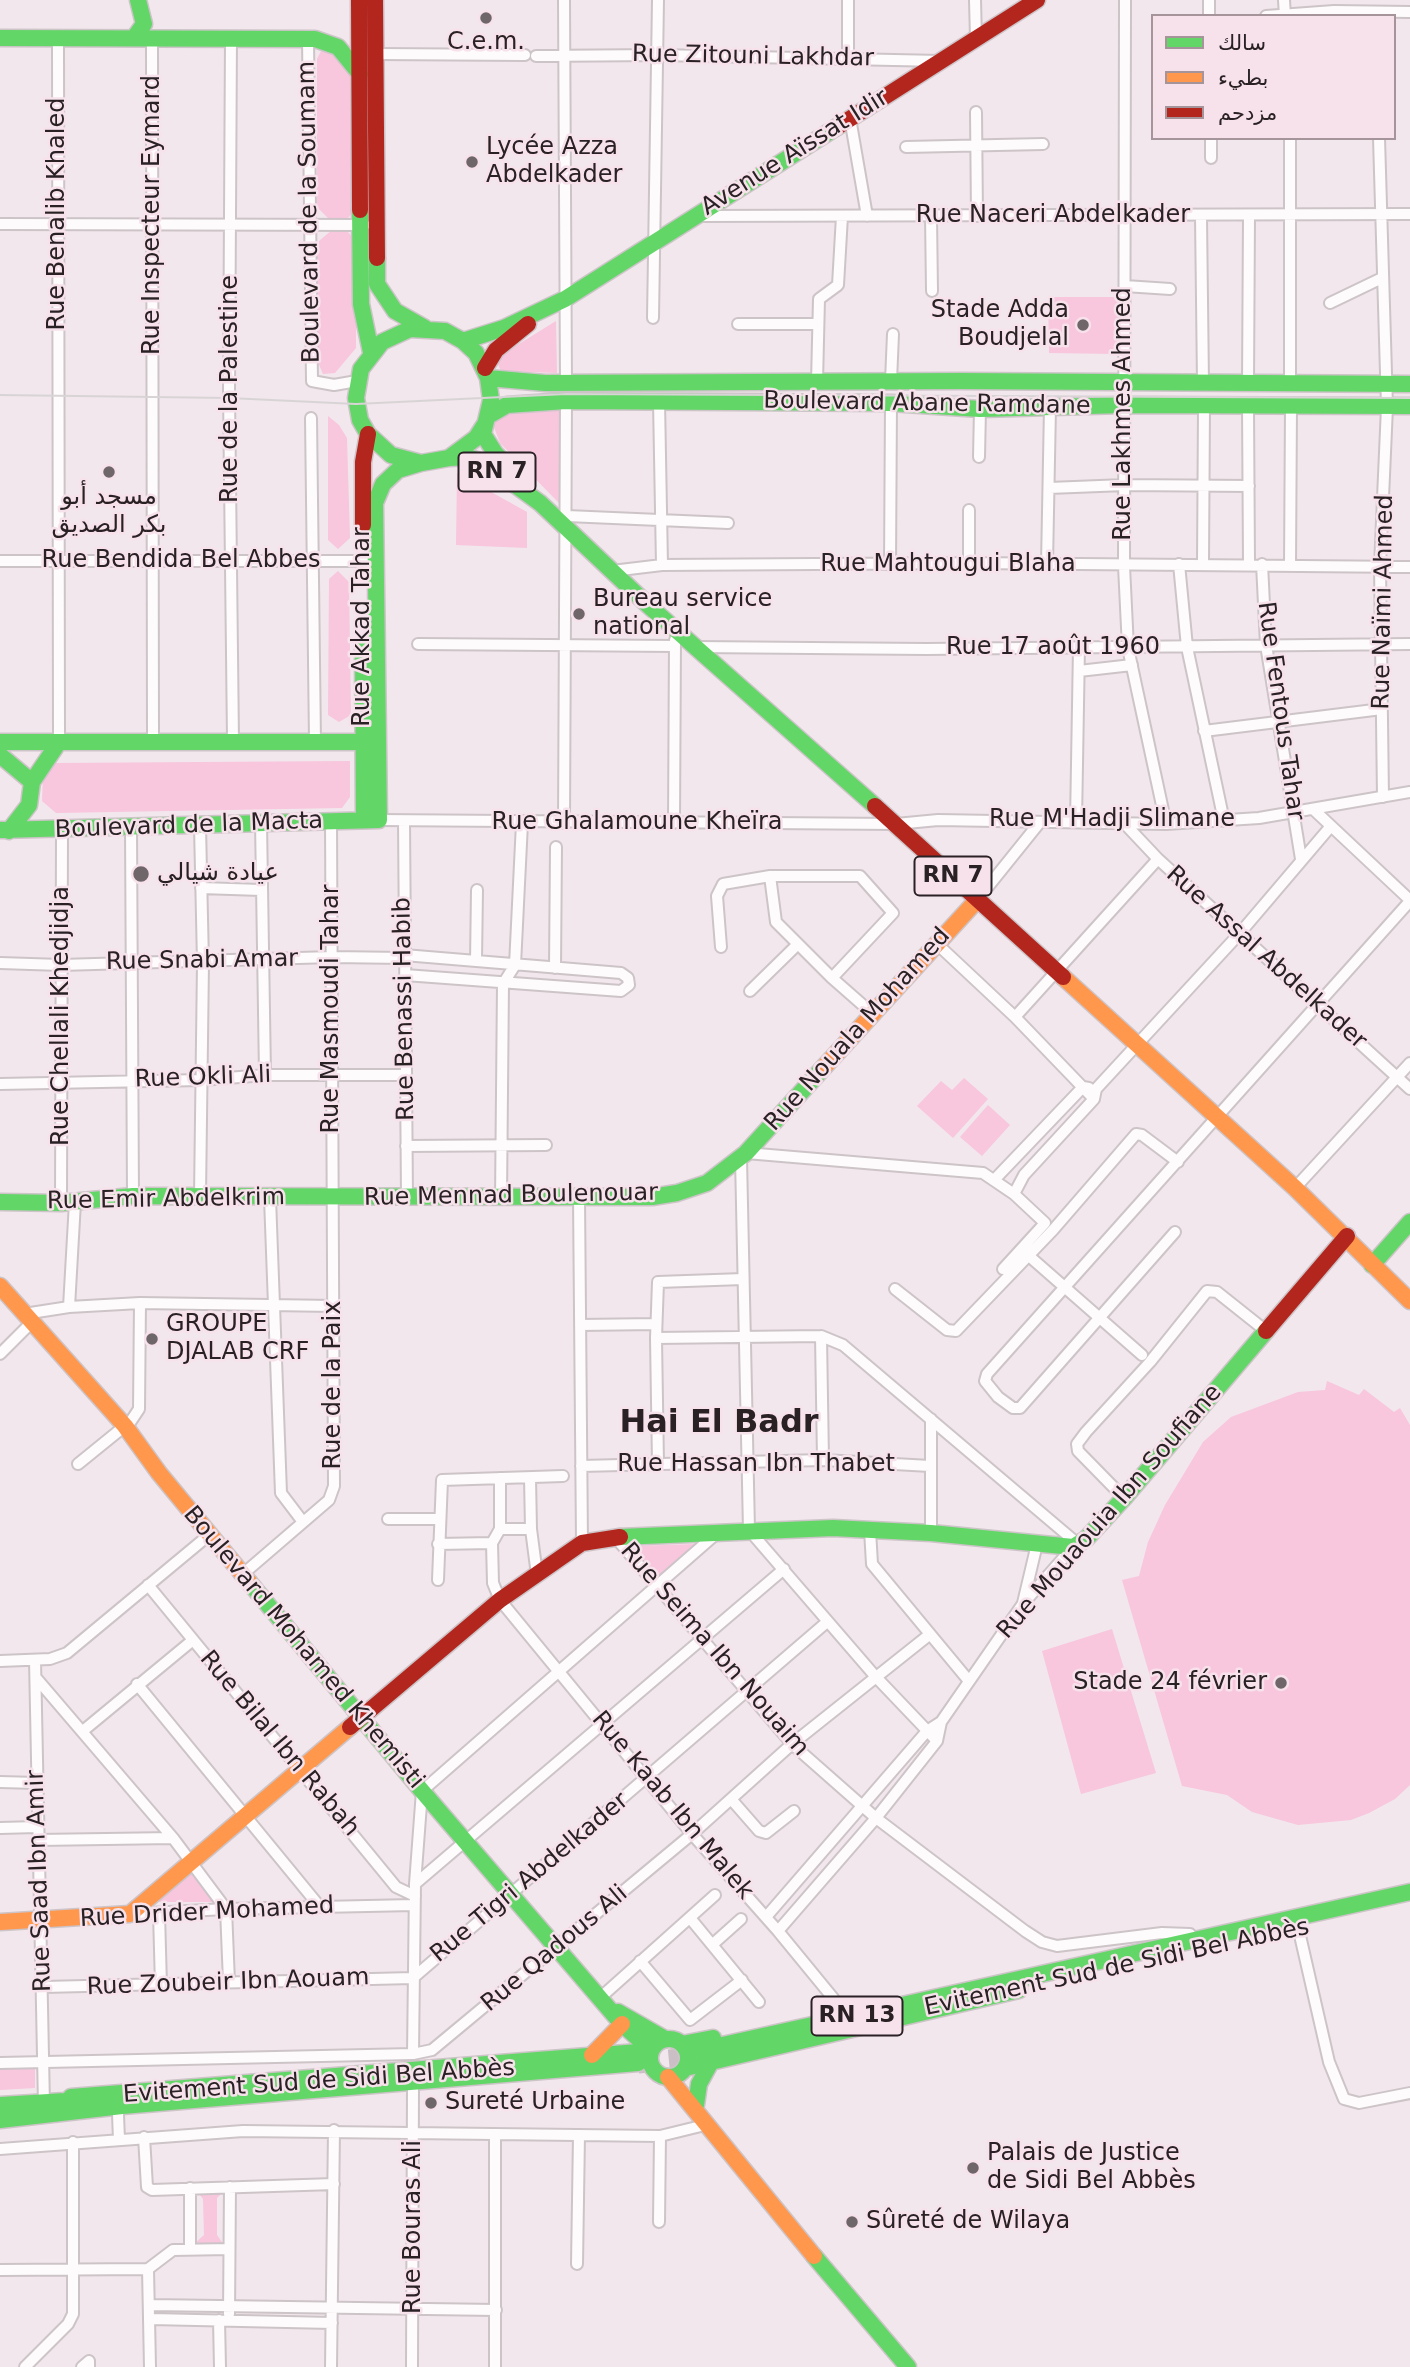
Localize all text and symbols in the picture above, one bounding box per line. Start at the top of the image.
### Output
marker: C.e.m. [478,10,494,26]
legend [1151,14,1396,140]
place label: C.e.m. [447,29,525,57]
text: سالك [1218,31,1266,55]
street label: Rue Zitouni Lakhdar [632,40,874,74]
street label: Boulevard de la Soumam [293,61,327,363]
text: بطيء [1218,66,1268,90]
street label: Rue Inspecteur Eymard [139,75,167,355]
street label: Avenue Aïssat Idir [696,84,894,222]
street label: Rue Benalib Khaled [44,98,72,330]
text: مزدحم [1218,101,1277,125]
place label: Lycée Azza Abdelkader [486,134,622,190]
marker: Lycée Azza Abdelkader [464,154,480,170]
street label: Rue Naceri Abdelkader [916,202,1190,230]
street label: Rue de la Palestine [217,275,245,503]
street label: Rue Lakhmes Ahmed [1110,287,1138,541]
place label: Stade Adda Boudjelal [931,297,1069,353]
marker: Stade Adda Boudjelal [1075,317,1091,333]
street label: Boulevard Abane Ramdane [763,387,1091,421]
road number: RN 7 [458,452,536,492]
marker: مسجد أبو بكر الصديق [101,464,117,480]
place label: مسجد أبو بكر الصديق [52,484,166,540]
street label: Rue Naïmi Ahmed [1368,494,1400,710]
street label: Rue Akkad Tahar [349,527,377,727]
street label: Rue Bendida Bel Abbes [42,547,320,575]
street label: Rue Mahtougui Blaha [820,551,1076,579]
place label: Bureau service national [593,586,772,642]
street label: Rue Fentous Tahar [1250,600,1310,822]
marker: Bureau service national [571,606,587,622]
street label: Rue 17 août 1960 [946,634,1160,662]
street label: Rue M'Hadji Slimane [989,806,1235,834]
street label: Boulevard de la Macta [54,807,324,845]
street label: Rue Ghalamoune Kheïra [492,809,782,837]
road number: RN 7 [914,856,992,896]
place label: عيادة شيالي [157,860,279,888]
street label: Rue Assal Abdelkader [1160,860,1372,1056]
marker: عيادة شيالي [131,864,151,884]
street label: Rue Masmoudi Tahar [318,884,346,1134]
street label: Rue Chellali Khedjidja [48,886,76,1146]
street label: Rue Benassi Habib [389,897,421,1121]
street label: Rue Nouala Mohamed [759,922,957,1138]
street label: Rue Snabi Amar [106,945,298,977]
street label: Rue Okli Ali [134,1061,272,1095]
street label: Rue Mennad Boulenouar [364,1179,658,1213]
street label: Rue Emir Abdelkrim [47,1184,285,1216]
street label: Rue de la Paix [320,1301,348,1469]
place label: GROUPE DJALAB CRF [166,1311,309,1367]
marker: GROUPE DJALAB CRF [144,1331,160,1347]
street label: Rue Mouaouia Ibn Soufiane [992,1379,1228,1645]
district label: Hai El Badr [619,1405,819,1443]
street label: Rue Hassan Ibn Thabet [617,1451,895,1479]
street label: Boulevard Mohamed Khemisti [176,1501,430,1795]
street label: Rue Seima Ibn Nouaim [613,1537,815,1763]
street label: Rue Bilal Ibn Rabah [193,1645,365,1843]
place label: Stade 24 février [1073,1669,1267,1697]
marker: Stade 24 février [1273,1675,1289,1691]
street label: Rue Kaab Ibn Malek [585,1706,759,1906]
street label: Rue Saad Ibn Amir [22,1769,58,1993]
street label: Rue Tigri Abdelkader [425,1787,635,1969]
street label: Rue Qadous Ali [476,1880,634,2018]
street label: Rue Drider Mohamed [79,1892,335,1934]
street label: Evitement Sud de Sidi Bel Abbès [922,1913,1312,2023]
street label: Rue Zoubeir Ibn Aouam [86,1964,370,2002]
road number: RN 13 [812,1996,903,2036]
street label: Evitement Sud de Sidi Bel Abbès [122,2054,516,2110]
place label: Sureté Urbaine [445,2089,625,2117]
marker: Sureté Urbaine [423,2095,439,2111]
street label: Rue Bouras Ali [400,2140,428,2314]
place label: Palais de Justice de Sidi Bel Abbès [987,2140,1196,2196]
marker: Palais de Justice de Sidi Bel Abbès [965,2160,981,2176]
place label: Sûreté de Wilaya [866,2208,1070,2236]
marker: Sûreté de Wilaya [844,2214,860,2230]

